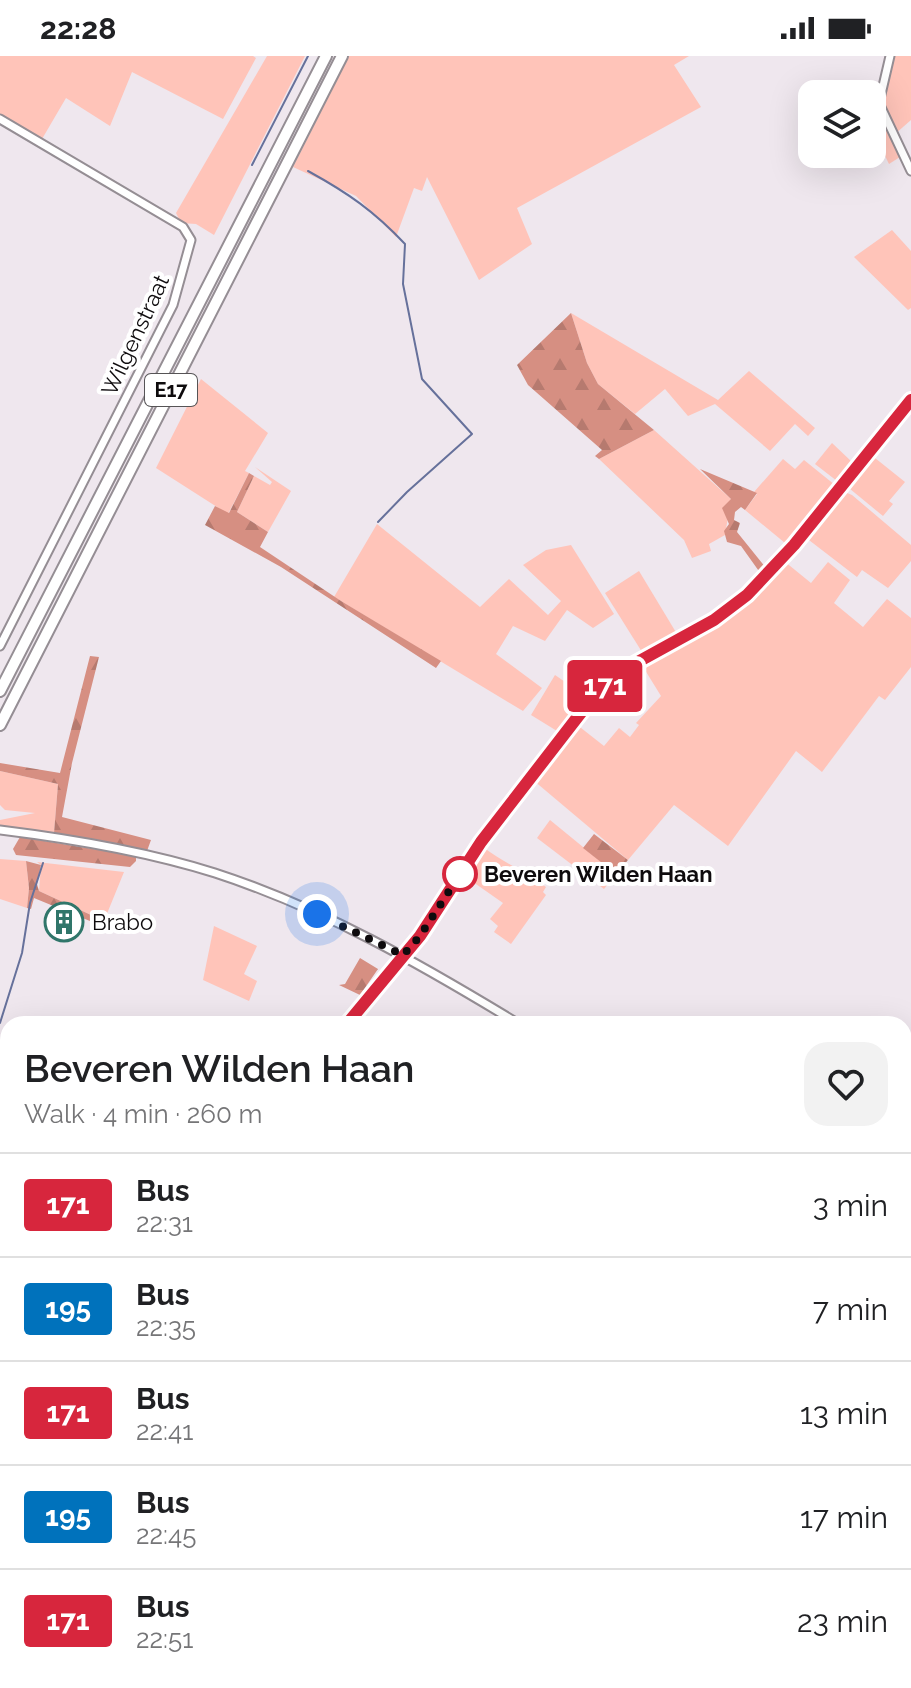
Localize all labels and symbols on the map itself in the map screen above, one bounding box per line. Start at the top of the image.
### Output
street label: Wilgenstraat [96,270,175,399]
road number: E17 [145,374,197,406]
line badge: 171 [559,660,651,712]
marker: Beveren Wilden Haan [443,857,477,891]
place label: Beveren Wilden Haan [484,861,713,887]
your location [297,894,337,934]
building icon: Brabo [43,901,85,943]
place label: Brabo [92,909,153,935]

